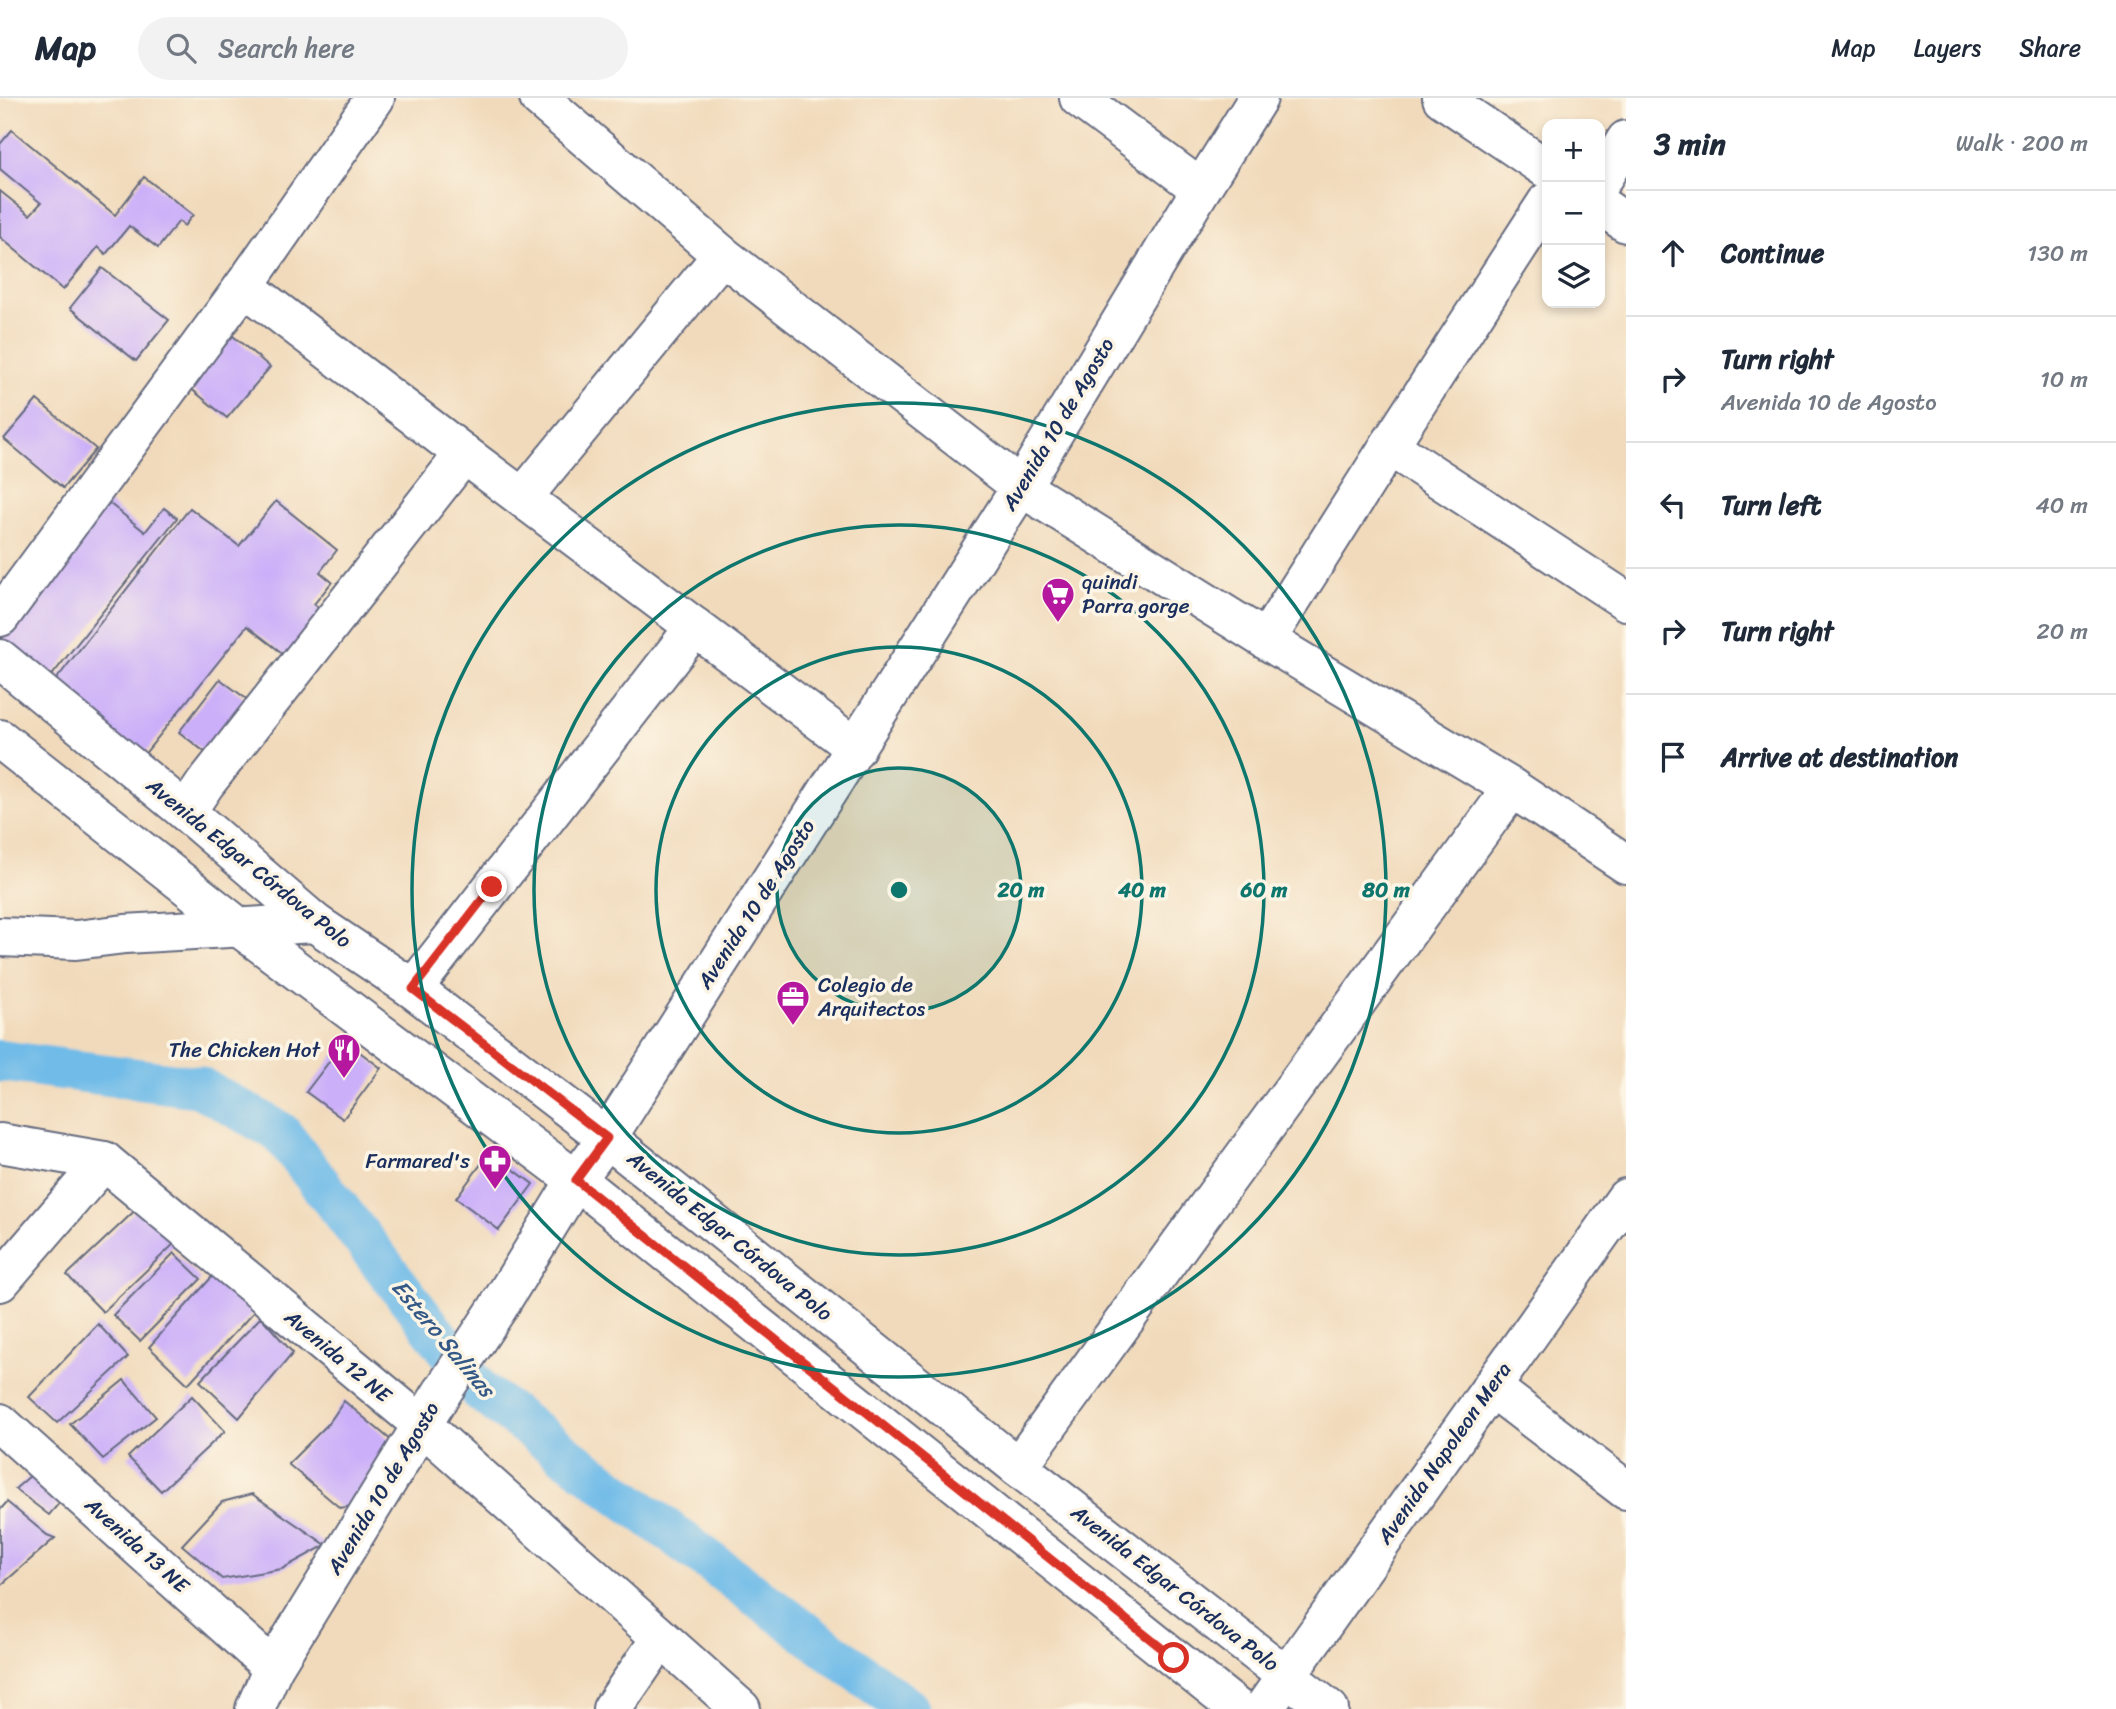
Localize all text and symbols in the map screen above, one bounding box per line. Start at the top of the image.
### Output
search box [138,17,628,80]
text: Map [35,19,96,77]
text: Search here [218,25,355,71]
text: Map [1831,27,1876,69]
text: Layers [1914,27,1981,69]
text: Share [2019,27,2081,69]
icon: search [162,29,200,67]
text: 3 min [1654,117,1726,171]
map controls [1542,119,1605,308]
button: + [1542,119,1605,182]
text: Walk · 200 m [1956,123,2088,164]
button: − [1542,182,1605,245]
text: Continue [1721,230,1824,276]
text: 130 m [2027,233,2088,274]
icon: ahead [1654,234,1692,272]
button: layers [1542,245,1605,308]
street label: Avenida 10 de Agosto [991,330,1125,519]
text: Turn right [1721,336,1834,382]
text: 10 m [2040,359,2088,400]
icon: right [1654,360,1692,398]
text: Avenida 10 de Agosto [1721,382,1937,423]
text: Turn left [1721,482,1821,528]
text: 40 m [2035,485,2088,526]
icon: left [1654,486,1692,524]
place label: quindi Parra gorge [1082,563,1190,625]
supermarket icon: quindi Parra gorge [1039,575,1077,624]
text: Turn right [1721,608,1834,654]
text: 20 m [2037,611,2088,652]
icon: right [1654,612,1692,650]
text: Arrive at destination [1721,734,1958,780]
icon: arrive [1654,738,1692,776]
street label: Avenida Edgar Córdova Polo [137,767,361,959]
street label: Avenida 10 de Agosto [686,811,826,998]
route end [476,871,507,902]
text: 20 m [997,871,1045,909]
text: 40 m [1117,871,1167,909]
text: 60 m [1240,871,1288,909]
text: 80 m [1361,871,1411,909]
centre of rings [887,878,911,902]
place label: Colegio de Arquitectos [817,966,926,1028]
office icon: Colegio de Arquitectos [774,978,812,1027]
place label: The Chicken Hot [169,1031,322,1069]
restaurant icon: The Chicken Hot [325,1031,363,1080]
street label: Avenida Edgar Córdova Polo [618,1140,842,1332]
place label: Farmared's [365,1142,470,1180]
pharmacy icon: Farmared's [476,1142,514,1191]
water label: Estero Salinas [381,1269,507,1409]
street label: Avenida 12 NE [275,1299,402,1414]
street label: Avenida Napoleon Mera [1366,1353,1522,1553]
street label: Avenida 10 de Agosto [316,1394,450,1583]
street label: Avenida 13 NE [75,1486,199,1604]
street label: Avenida Edgar Córdova Polo [1062,1494,1288,1682]
route start [1158,1642,1189,1673]

